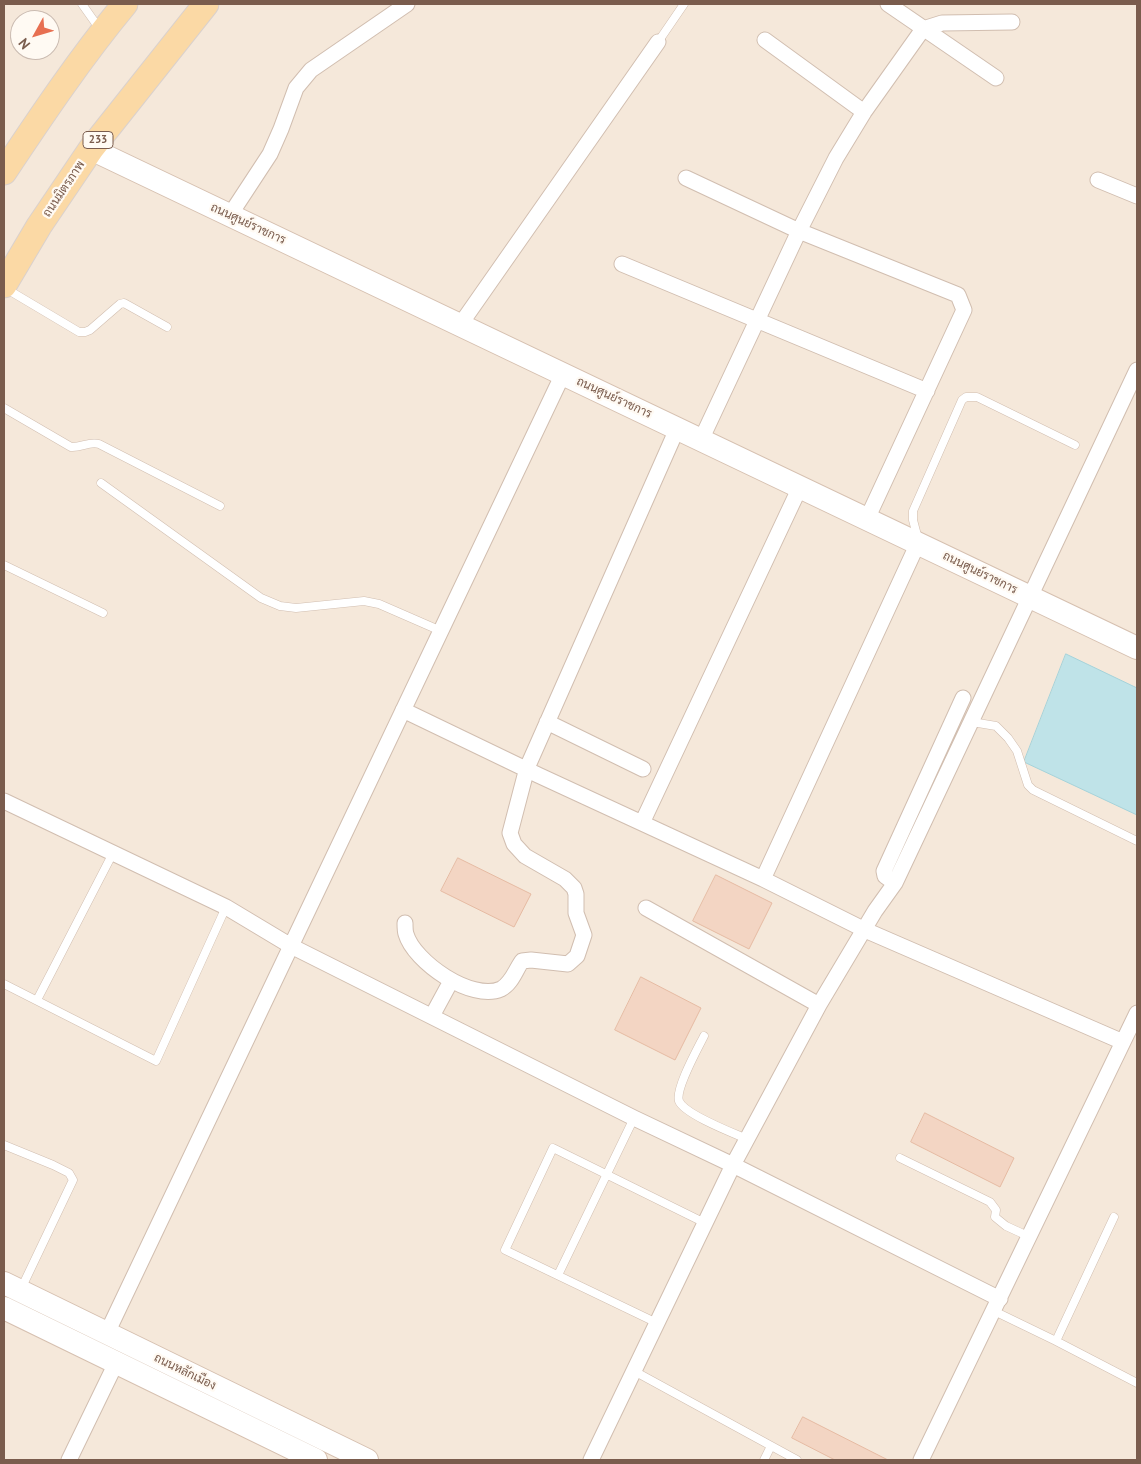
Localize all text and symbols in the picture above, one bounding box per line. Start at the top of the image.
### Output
north arrow [10,10,60,60]
text: N [14,35,34,53]
road number: 233 [83,132,113,148]
street label: ถนนมิตรภาพ [40,158,88,220]
street label: ถนนศูนย์ราชการ [208,200,288,248]
street label: ถนนศูนย์ราชการ [574,374,654,422]
street label: ถนนศูนย์ราชการ [940,549,1020,597]
street label: ถนนหลักเมือง [152,1351,218,1393]

